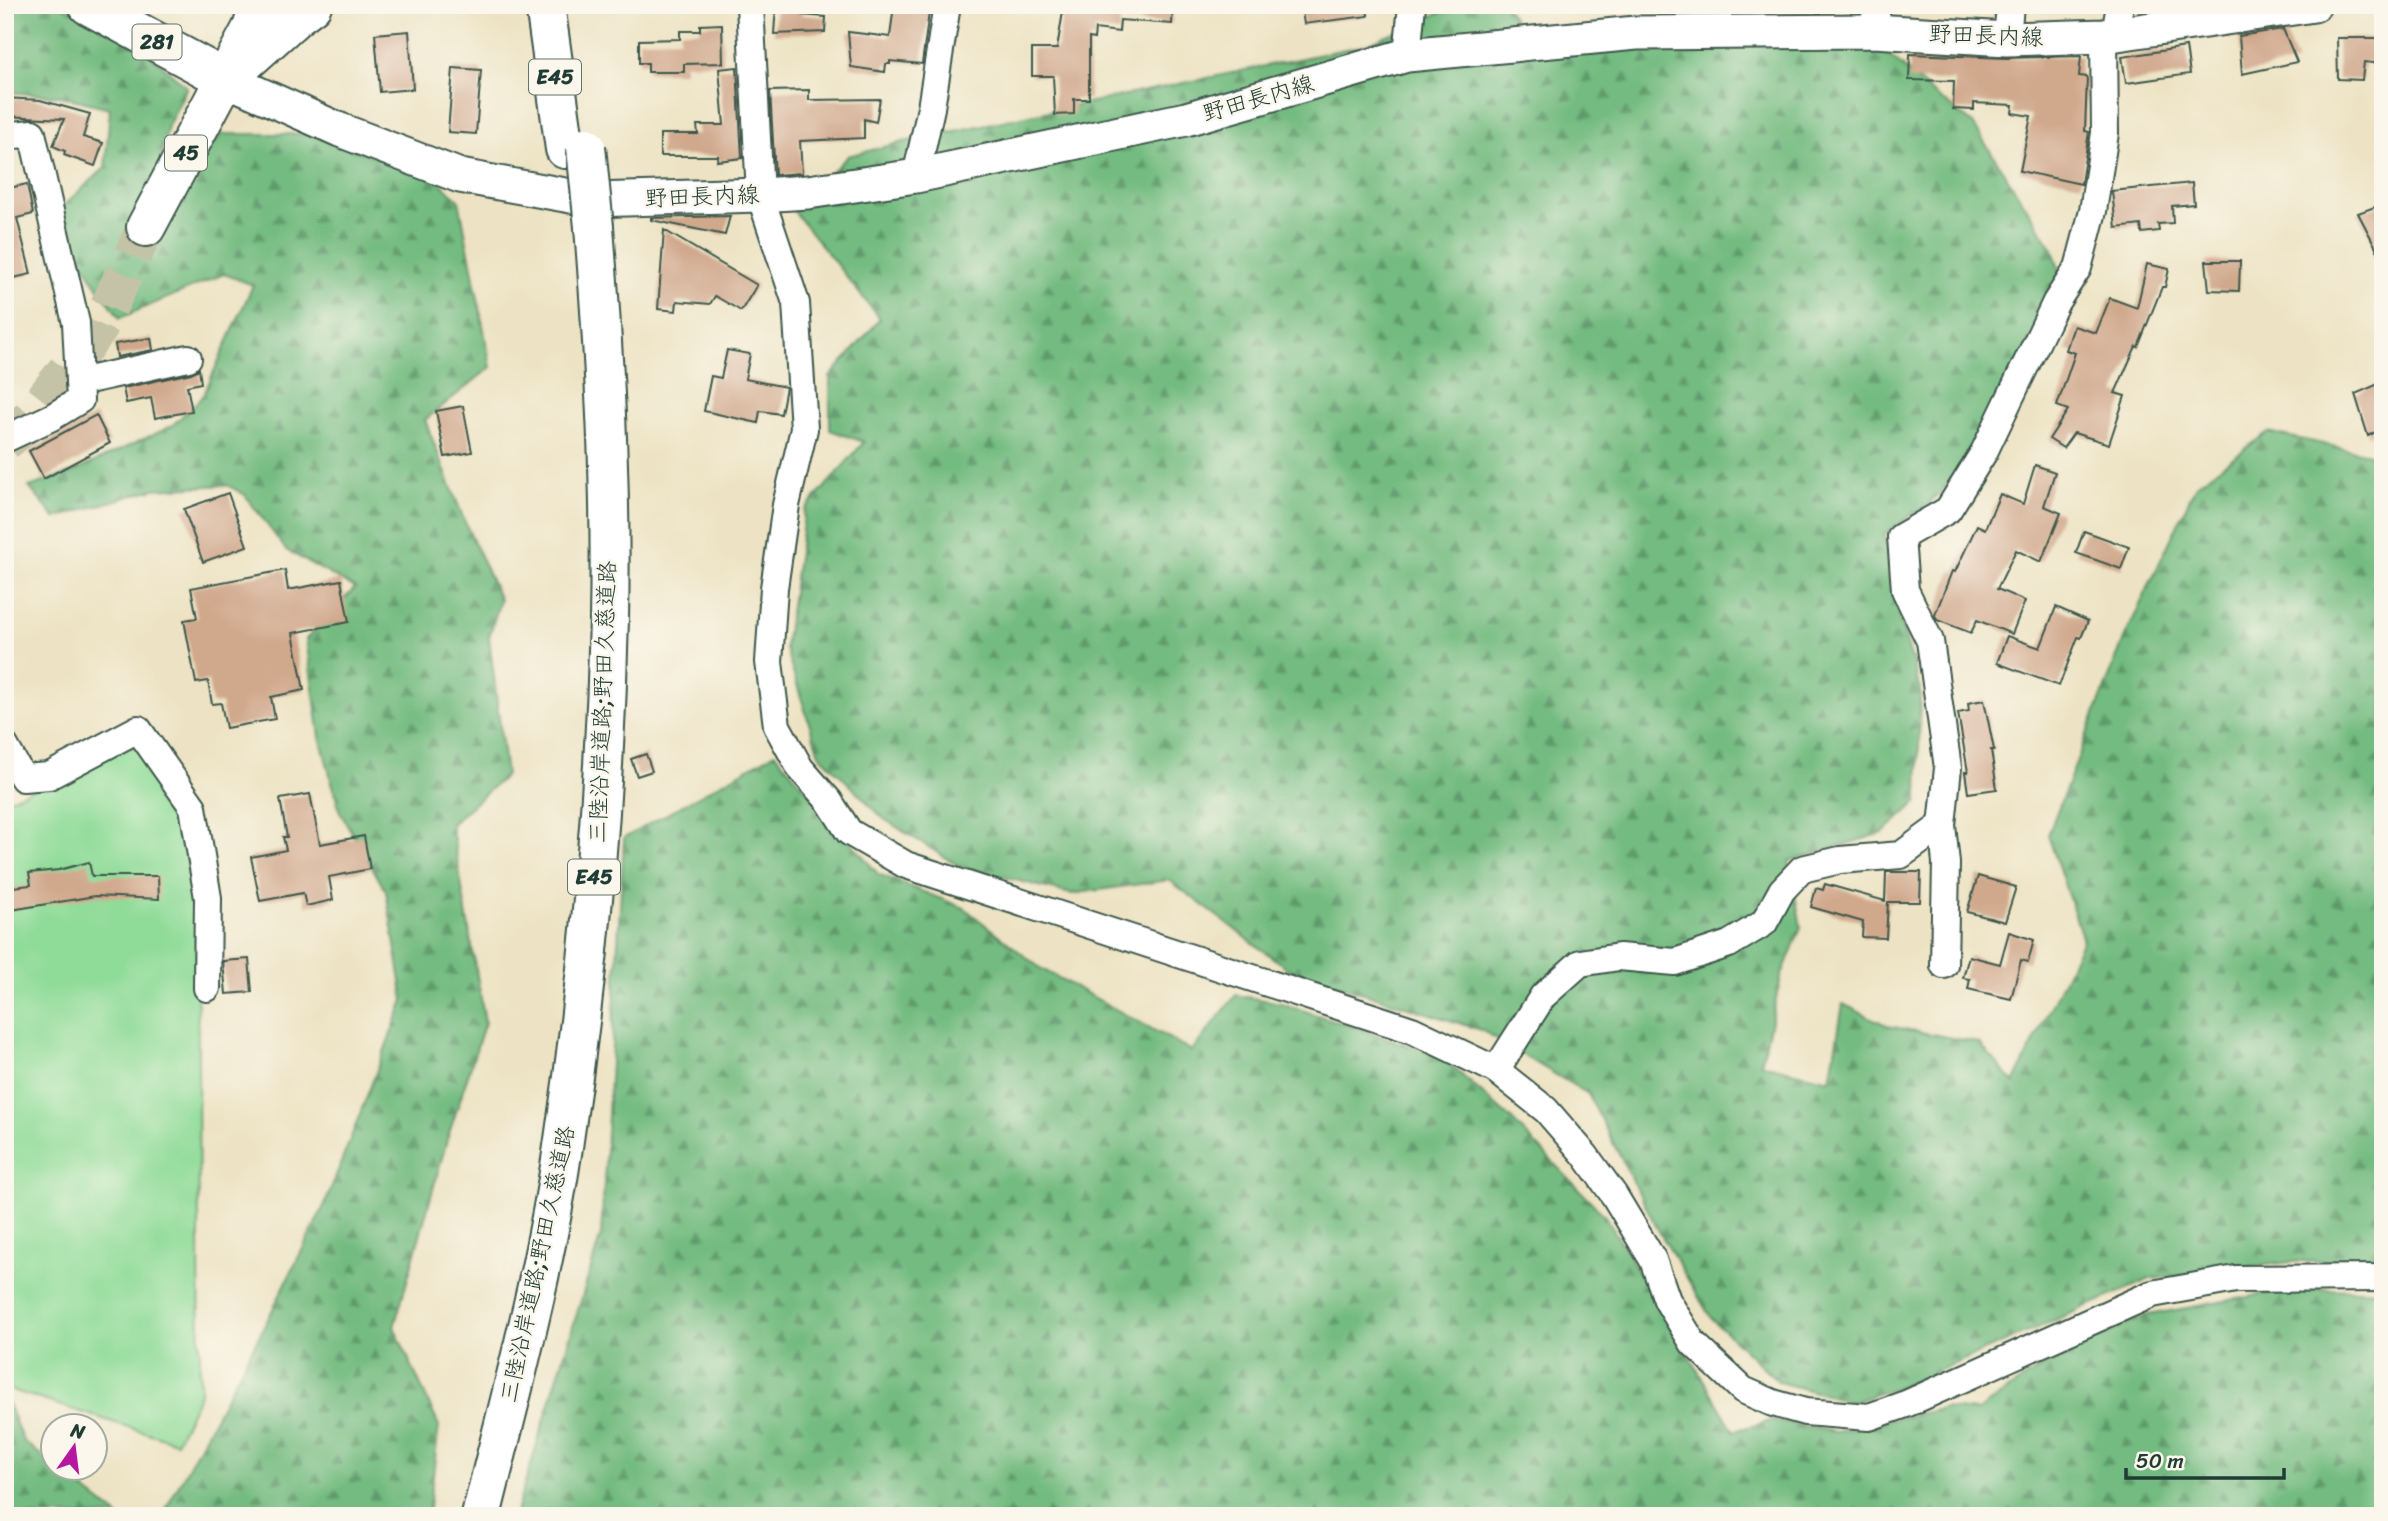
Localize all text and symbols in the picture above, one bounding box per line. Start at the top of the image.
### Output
street label: 野田長内線 [1928,13,2044,58]
road number: 281 [132,24,182,60]
road number: E45 [529,60,581,94]
street label: 野田長内線 [1197,63,1319,134]
road number: 45 [165,136,207,170]
street label: 野田長内線 [644,174,760,219]
street label: 三陸沿岸道路;野田久慈道路 [577,560,628,844]
road number: E45 [568,860,620,894]
street label: 三陸沿岸道路;野田久慈道路 [488,1121,587,1407]
north arrow [38,1412,108,1482]
text: N [67,1413,89,1449]
scale bar [2126,1437,2283,1481]
text: 50 m [2136,1442,2184,1480]

